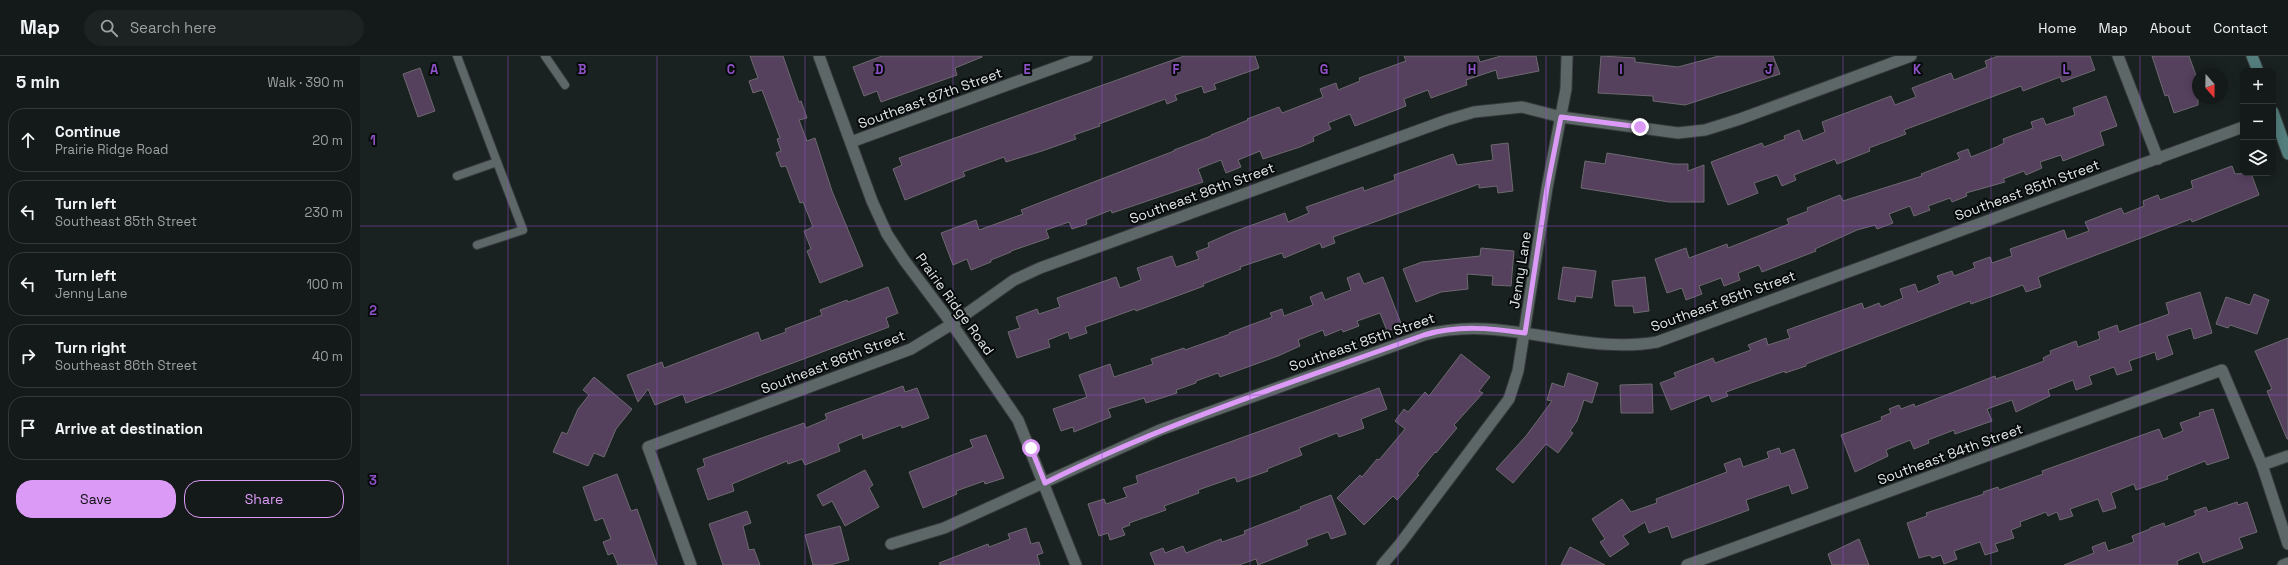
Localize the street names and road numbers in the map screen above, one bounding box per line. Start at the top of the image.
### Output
street label: Southeast 87th Street [855,64,1005,132]
street label: Southeast 85th Street [1952,155,2102,225]
street label: Southeast 86th Street [1127,158,1277,228]
street label: Jenny Lane [1505,230,1535,310]
street label: Prairie Ridge Road [912,249,998,359]
street label: Southeast 85th Street [1648,266,1798,336]
street label: Southeast 85th Street [1287,309,1437,375]
street label: Southeast 86th Street [758,326,908,398]
street label: Southeast 84th Street [1875,419,2025,489]

